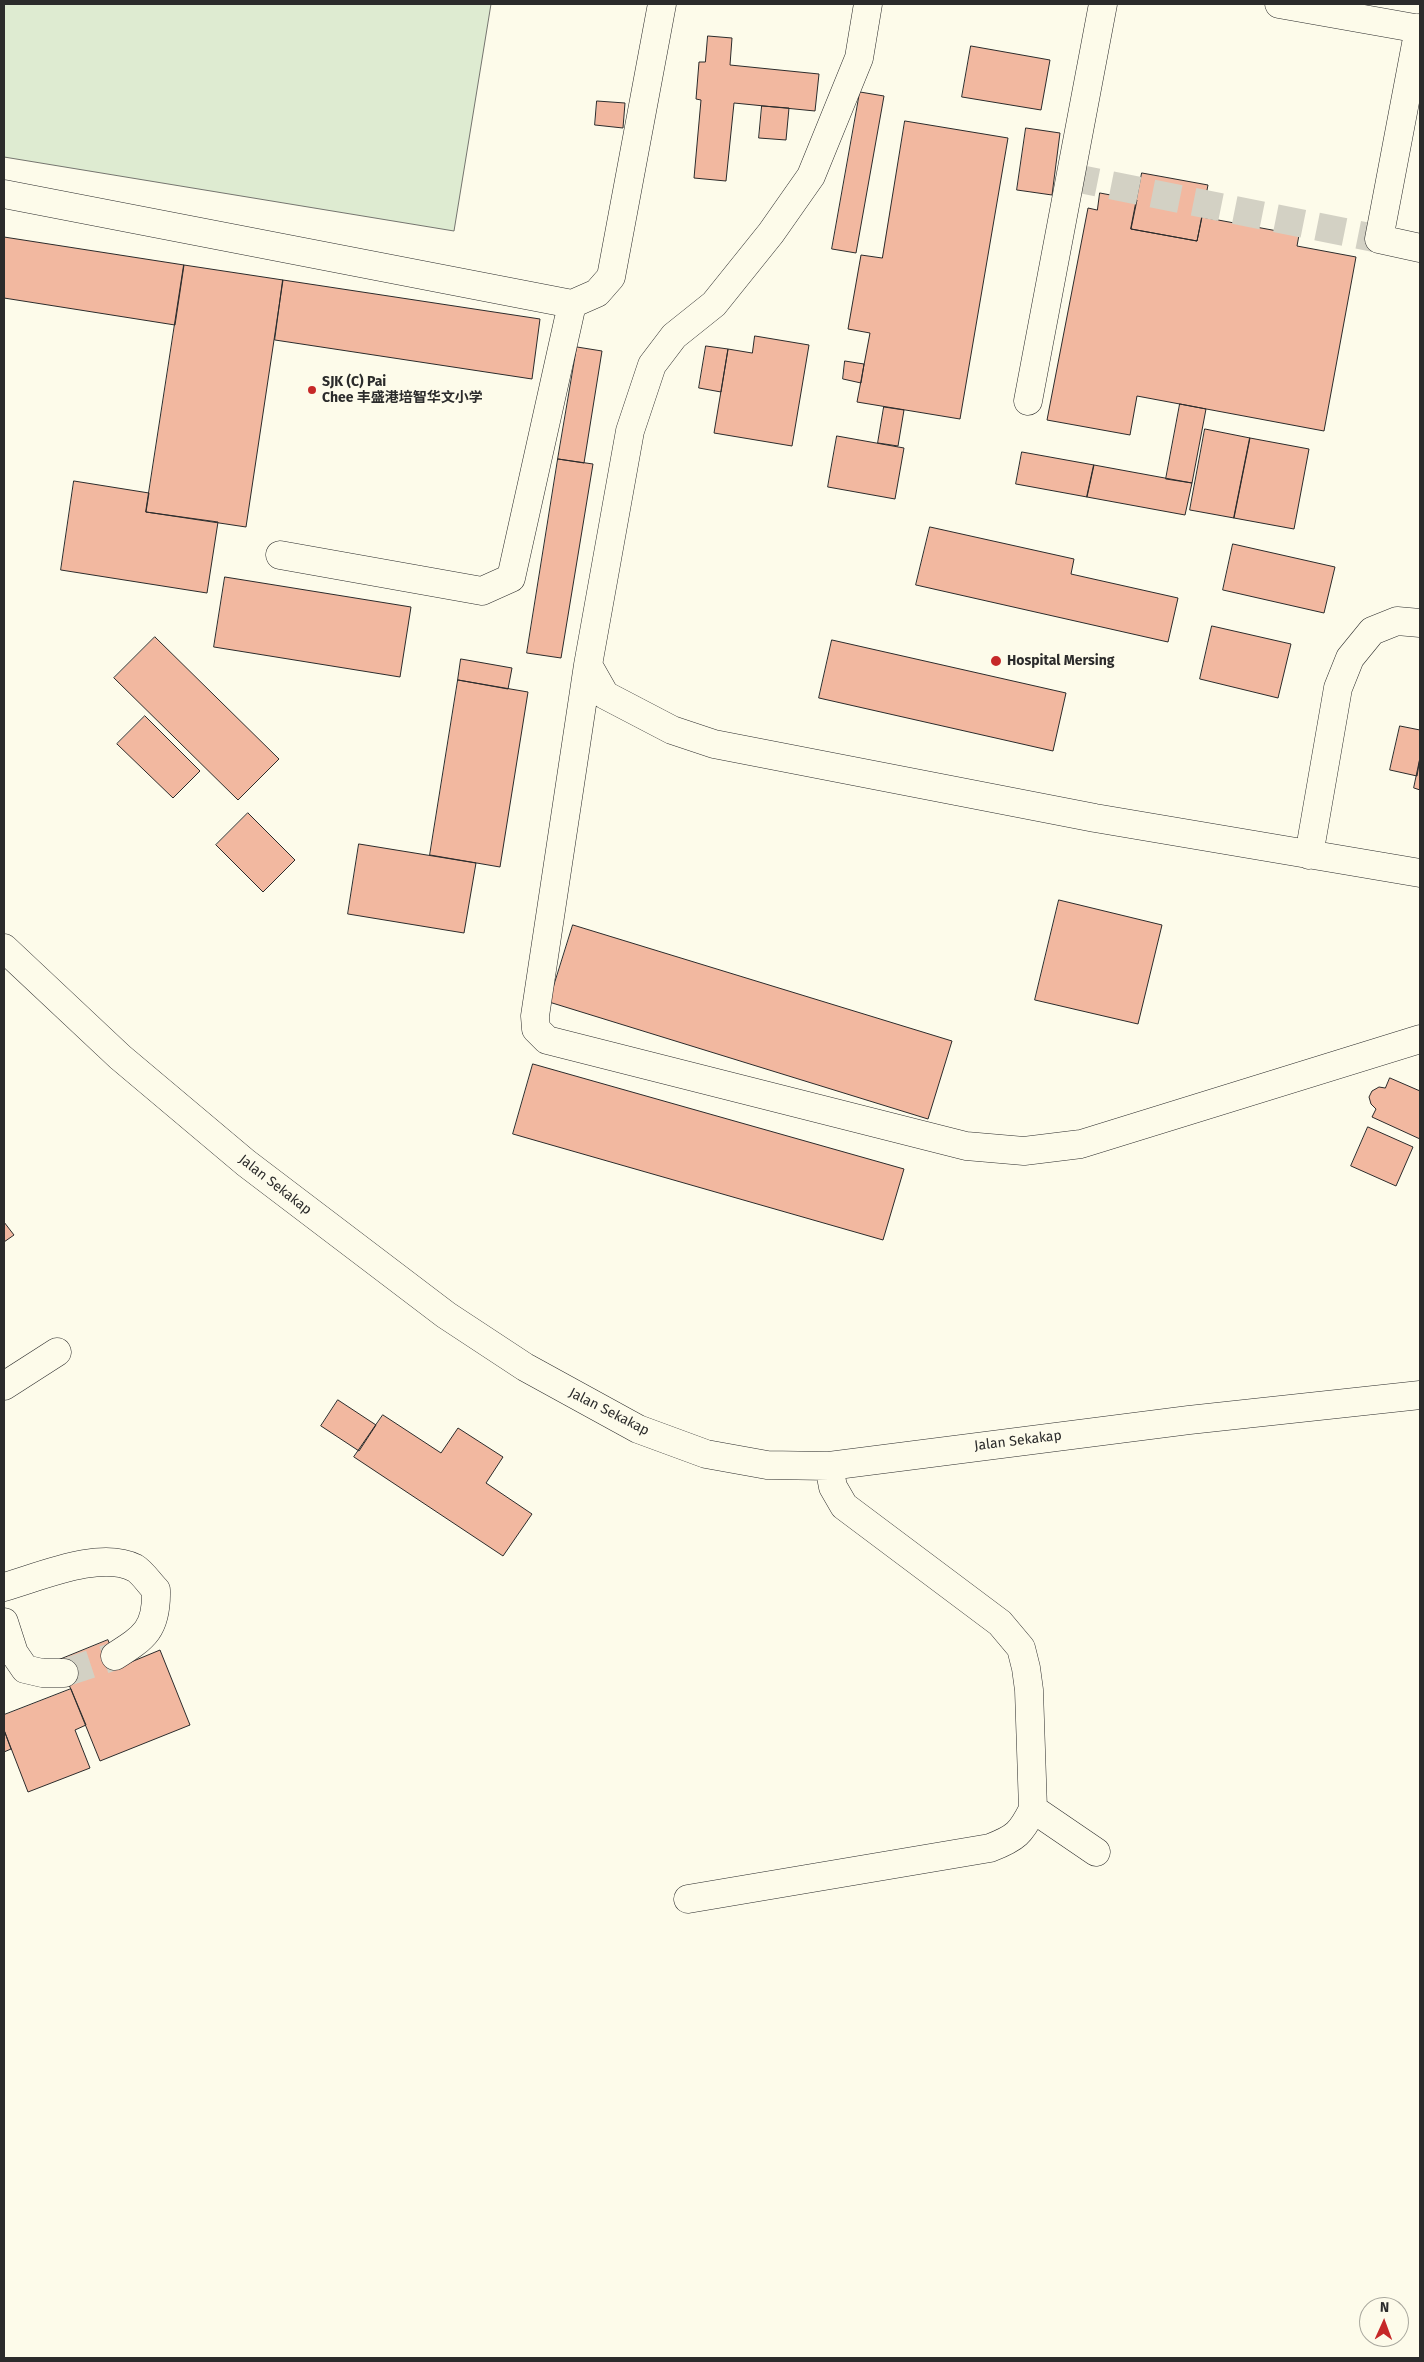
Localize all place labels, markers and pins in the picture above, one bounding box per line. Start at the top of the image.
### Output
place label: SJK (C) Pai Chee 丰盛港培智华文小学 [322,374,483,407]
marker: SJK (C) Pai Chee 丰盛港培智华文小学 [306,384,318,396]
place label: Hospital Mersing [1007,653,1114,669]
marker: Hospital Mersing [989,654,1003,668]

